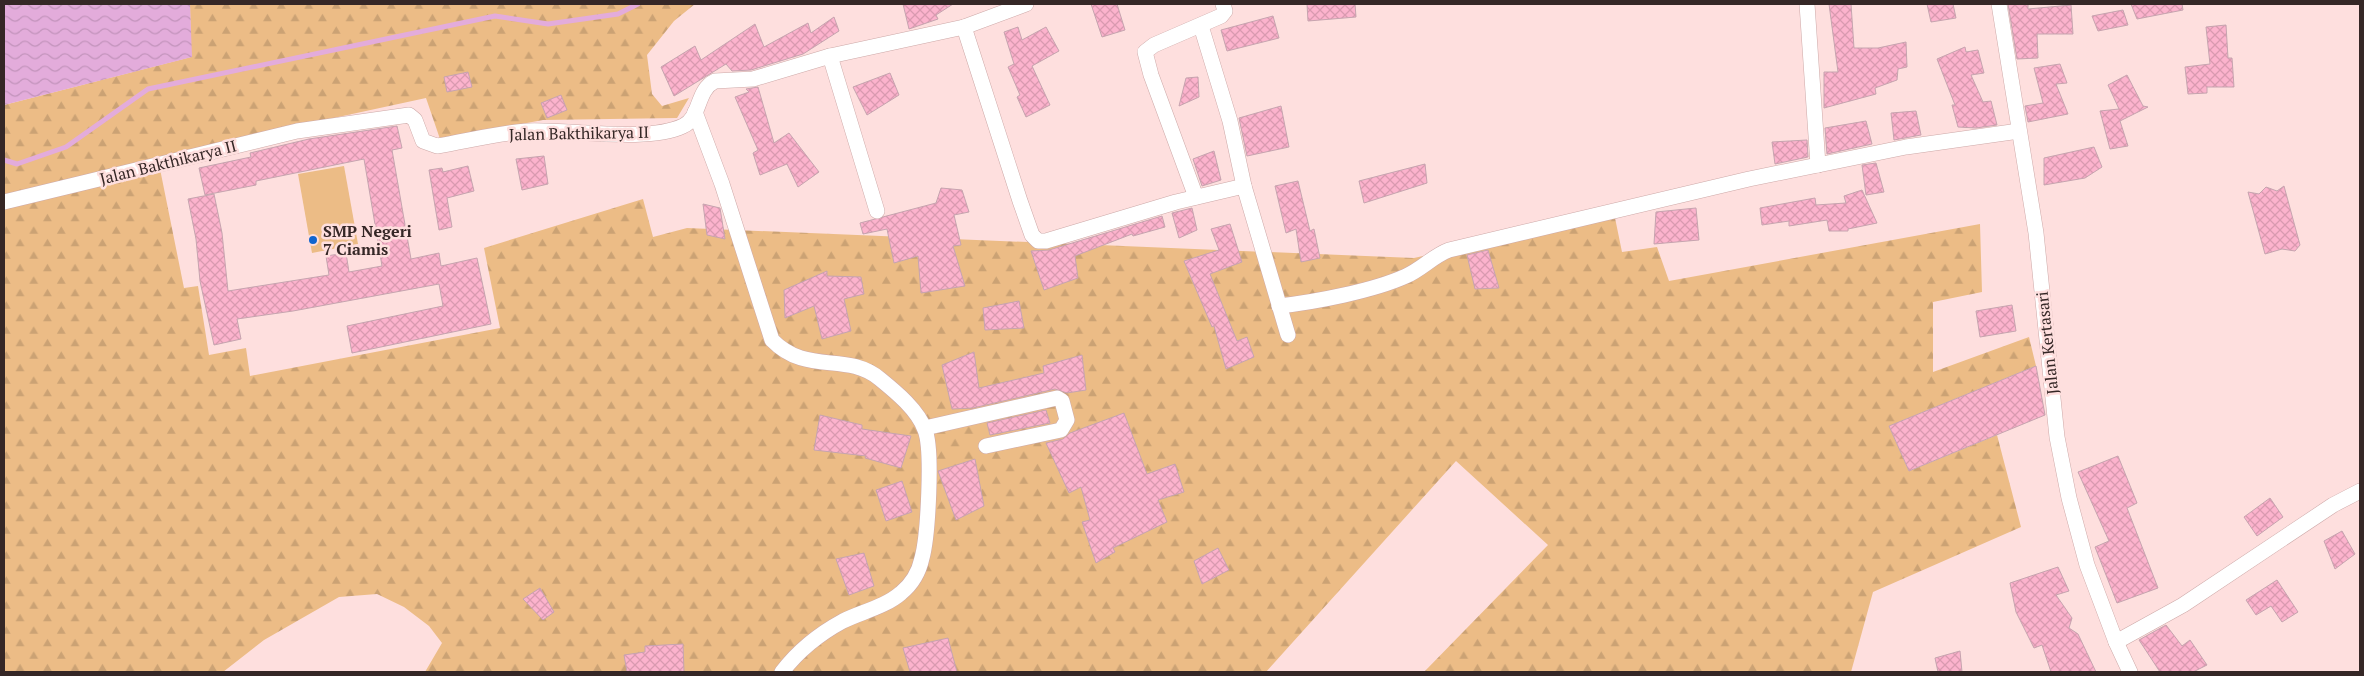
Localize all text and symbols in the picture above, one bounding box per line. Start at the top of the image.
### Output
street label: Jalan Bakthikarya II [509,121,649,145]
street label: Jalan Bakthikarya II [97,134,239,190]
place label: SMP Negeri 7 Ciamis [323,220,412,260]
marker: SMP Negeri 7 Ciamis [307,234,319,246]
street label: Jalan Kertasari [2031,290,2063,396]

